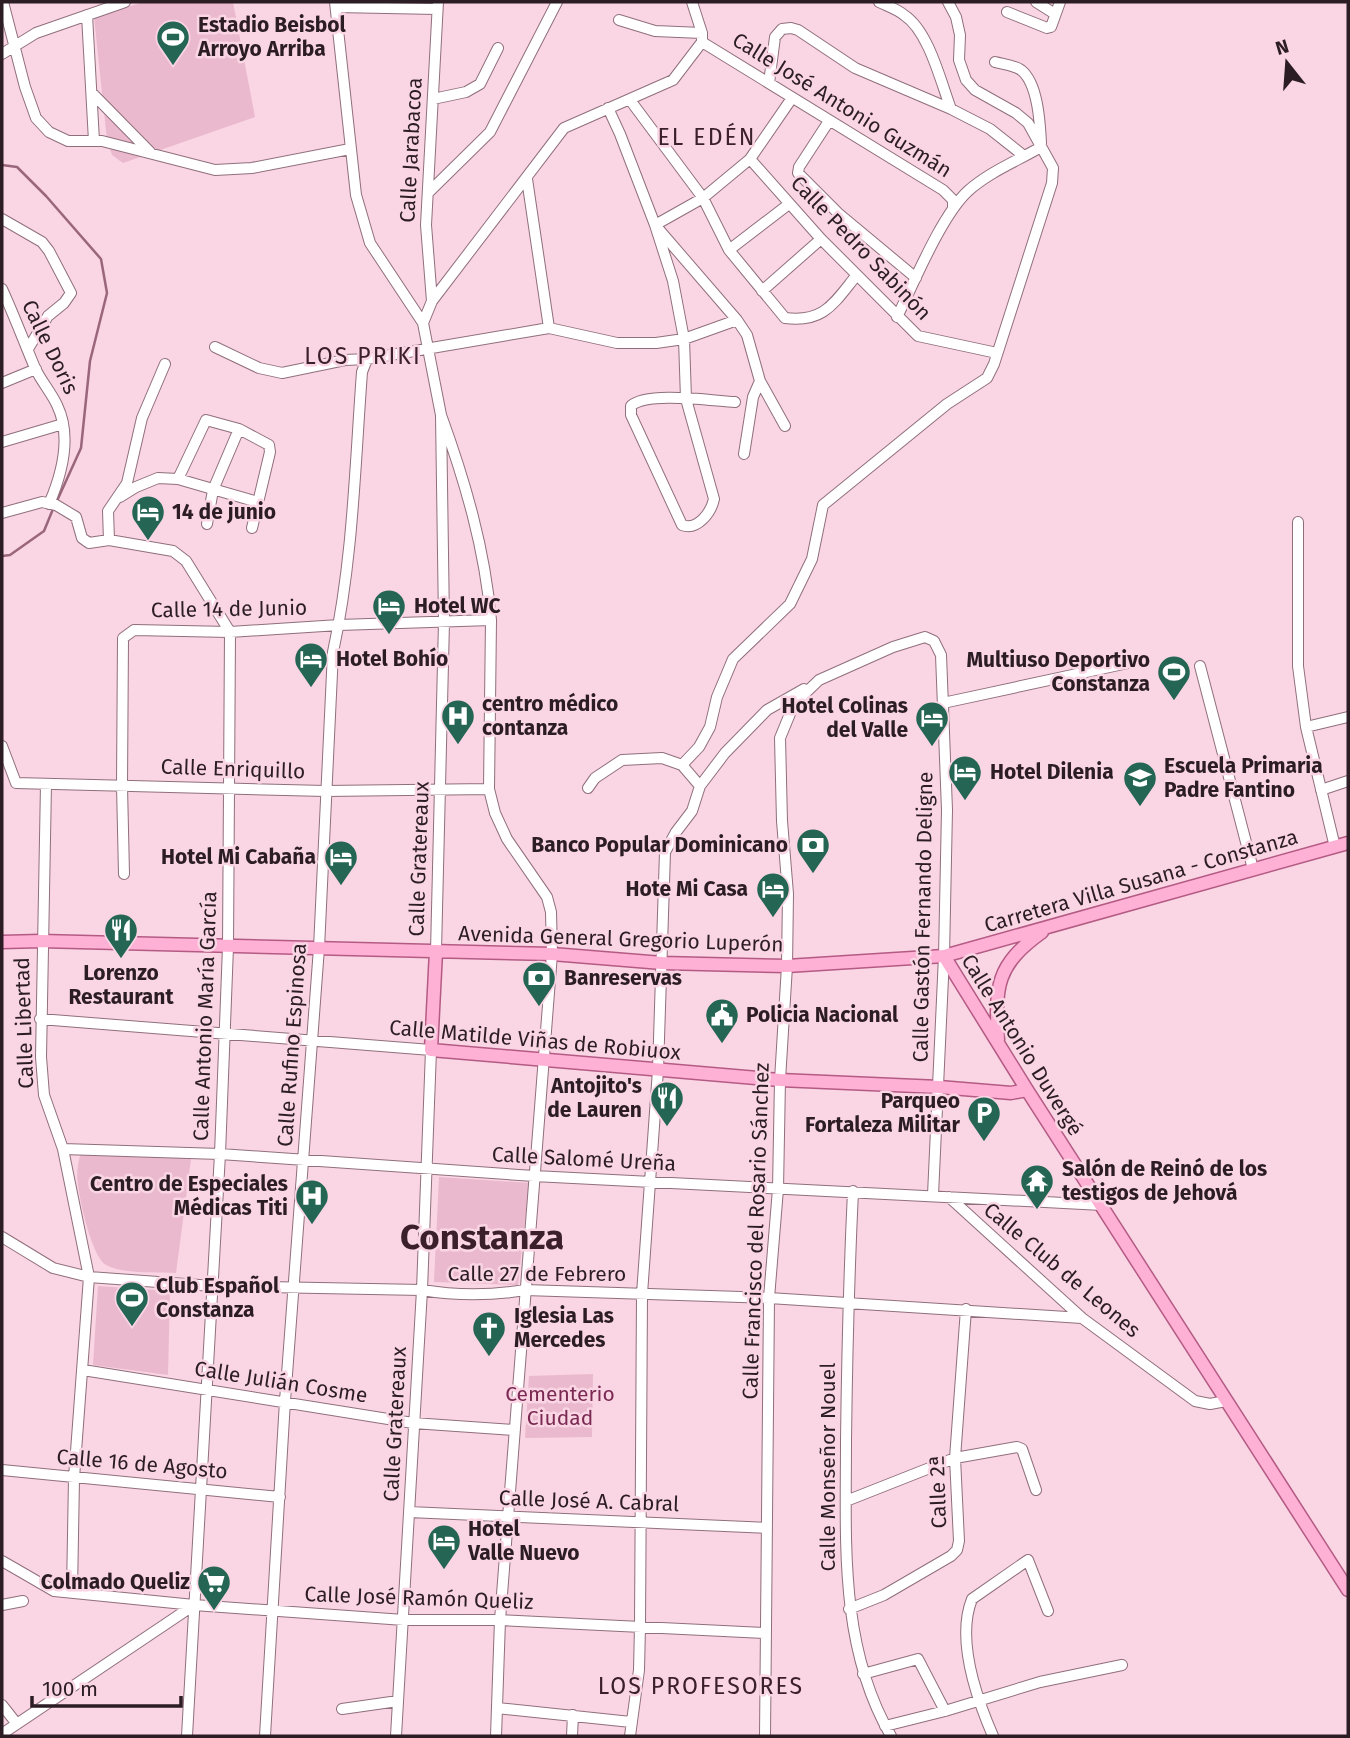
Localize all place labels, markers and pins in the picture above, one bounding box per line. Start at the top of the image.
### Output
place label: Estadio Beisbol Arroyo Arriba [197,12,347,62]
sports icon: Estadio Beisbol Arroyo Arriba [154,18,192,67]
hotel icon: 14 de junio [129,493,167,542]
place label: 14 de junio [172,499,276,525]
hotel icon: Hotel WC [370,587,408,636]
place label: Hotel WC [414,593,501,619]
hotel icon: Hotel Bohío [292,640,330,689]
place label: Hotel Bohío [336,646,448,672]
place label: Multiuso Deportivo Constanza [966,647,1150,697]
sports icon: Multiuso Deportivo Constanza [1155,653,1193,702]
place label: centro médico contanza [482,691,618,741]
place label: Hotel Colinas del Valle [782,693,908,743]
hospital icon: centro médico contanza [439,697,477,746]
hotel icon: Hotel Colinas del Valle [913,699,951,748]
hotel icon: Hotel Dilenia [946,753,984,802]
place label: Escuela Primaria Padre Fantino [1164,753,1323,803]
place label: Hotel Dilenia [990,759,1114,785]
school or university icon: Escuela Primaria Padre Fantino [1121,759,1159,808]
bank icon: Banco Popular Dominicano [794,826,832,875]
place label: Banco Popular Dominicano [531,832,788,858]
hotel icon: Hotel Mi Cabaña [322,838,360,887]
place label: Hotel Mi Cabaña [161,844,316,870]
hotel icon: Hote Mi Casa [754,870,792,919]
place label: Hote Mi Casa [625,876,748,902]
restaurant icon: Lorenzo Restaurant [102,911,140,960]
bank icon: Banreservas [520,959,558,1008]
place label: Lorenzo Restaurant [68,960,174,1010]
place label: Banreservas [564,965,682,991]
public building icon: Policia Nacional [703,996,741,1045]
place label: Policia Nacional [746,1002,899,1028]
place label: Antojito's de Lauren [547,1073,642,1123]
restaurant icon: Antojito's de Lauren [648,1079,686,1128]
place label: Parqueo Fortaleza Militar [805,1088,961,1138]
parking icon: Parqueo Fortaleza Militar [965,1094,1003,1143]
place label: Salón de Reinó de los testigos de Jehová [1062,1156,1267,1206]
temple icon: Salón de Reinó de los testigos de Jehová [1018,1162,1056,1211]
place label: Centro de Especiales Médicas Titi [90,1171,288,1221]
hospital icon: Centro de Especiales Médicas Titi [293,1177,331,1226]
place label: Club Español Constanza [156,1273,280,1323]
sports icon: Club Español Constanza [113,1279,151,1328]
place label: Iglesia Las Mercedes [514,1303,614,1353]
church icon: Iglesia Las Mercedes [470,1309,508,1358]
place label: Hotel Valle Nuevo [467,1516,580,1566]
hotel icon: Hotel Valle Nuevo [425,1522,463,1571]
supermarket icon: Colmado Queliz [195,1563,233,1612]
place label: Colmado Queliz [41,1569,190,1595]

